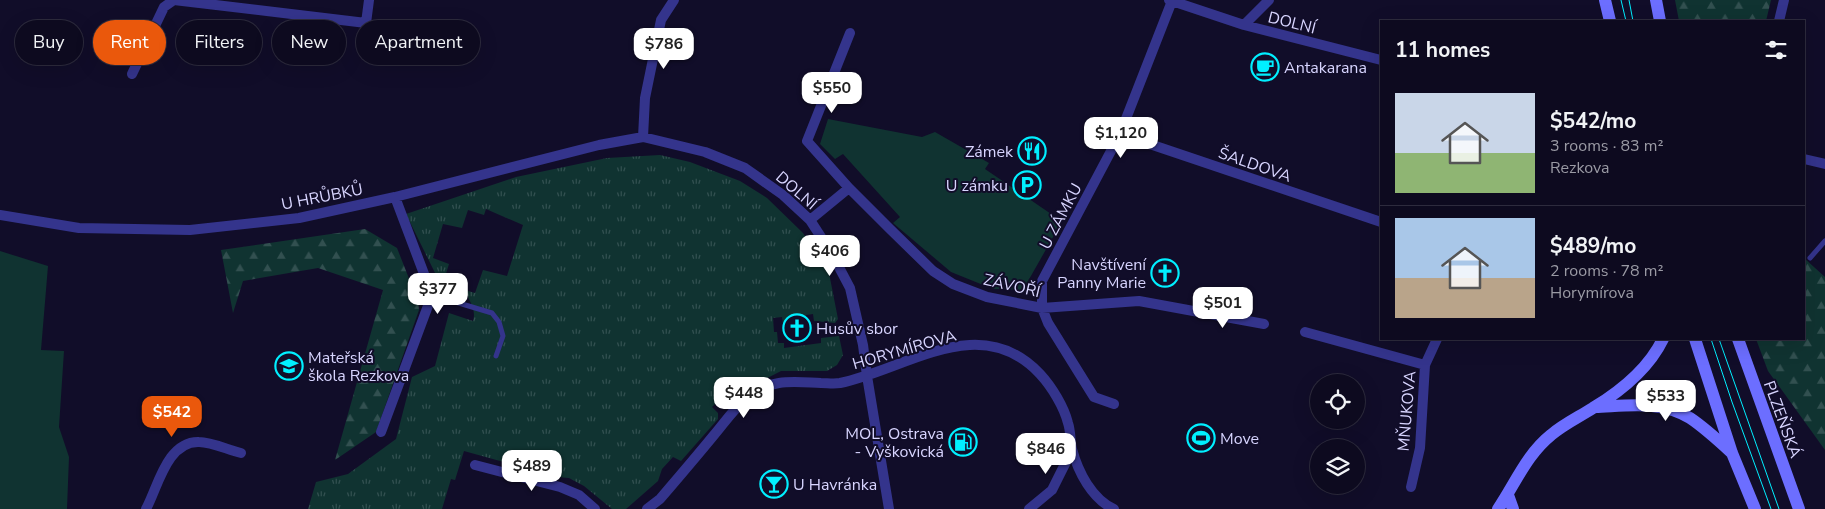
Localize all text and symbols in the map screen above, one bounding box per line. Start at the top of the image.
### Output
street label: DOLNÍ [1265,6,1319,40]
chip: Buy [15,20,83,65]
chip: Rent [93,20,166,65]
chip: Filters [176,20,262,65]
chip: New [272,20,346,65]
chip: Apartment [356,20,480,65]
pin: $786 [634,28,694,70]
text: $786 [645,33,683,55]
text: 11 homes [1395,36,1490,64]
icon: filters [1762,36,1790,64]
cafe icon: Antakarana [1250,52,1280,82]
place label: Antakarana [1284,57,1367,79]
pin: $550 [802,72,862,114]
text: $550 [813,77,851,99]
text: $542/mo [1550,107,1636,135]
icon: home [1435,113,1495,173]
pin: $1,120 [1080,116,1162,159]
text: $1,120 [1095,122,1147,144]
text: 3 rooms · 83 m² [1550,135,1663,157]
restaurant icon: Zámek [1017,136,1047,166]
place label: Zámek [965,141,1014,163]
street label: ŠALDOVA [1215,142,1294,188]
text: Rezkova [1550,157,1610,179]
street label: DOLNÍ [771,166,823,216]
parking icon: U zámku [1012,170,1042,200]
place label: U zámku [946,175,1008,197]
street label: U HRŮBKŮ [280,178,365,216]
street label: U ZÁMKU [1034,180,1087,253]
text: $489/mo [1550,232,1636,260]
pin: $406 [800,234,860,277]
icon: home [1435,238,1495,298]
text: $406 [811,240,849,262]
place label: Navštívení Panny Marie [1057,254,1147,294]
church icon: Navštívení Panny Marie [1150,258,1180,288]
text: 2 rooms · 78 m² [1550,260,1663,282]
street label: ZÁVOŘÍ [981,269,1043,303]
pin: $377 [408,272,468,315]
text: $377 [419,278,457,300]
text: Horymírova [1550,282,1634,304]
pin: $501 [1193,286,1253,329]
text: $501 [1204,292,1242,314]
church icon: Husův sbor [782,313,812,343]
place label: Husův sbor [816,318,898,340]
street label: HORYMÍROVA [850,325,959,375]
place label: Mateřská škola Rezkova [308,347,409,387]
school or university icon: Mateřská škola Rezkova [274,351,304,381]
street label: MŇUKOVA [1393,370,1421,452]
map controls [1310,374,1365,494]
button: locate [1310,374,1365,429]
pin: $448 [714,376,774,419]
street label: PLZEŇSKÁ [1758,378,1806,461]
pin: $533 [1636,380,1696,422]
text: $448 [725,382,763,404]
text: $533 [1647,385,1685,407]
pin: $542 [142,396,202,438]
text: $542 [153,401,191,423]
place label: MOL, Ostrava - Vyškovická [845,423,944,463]
sports icon: Move [1186,423,1216,453]
fuel station icon: MOL, Ostrava - Vyškovická [948,427,978,457]
place label: Move [1220,428,1259,450]
pin: $846 [1016,432,1076,475]
text: $846 [1027,438,1065,460]
button: layers [1310,439,1365,494]
pin: $489 [502,450,562,492]
text: $489 [513,455,551,477]
bar icon: U Havránka [759,469,789,499]
place label: U Havránka [793,474,877,496]

